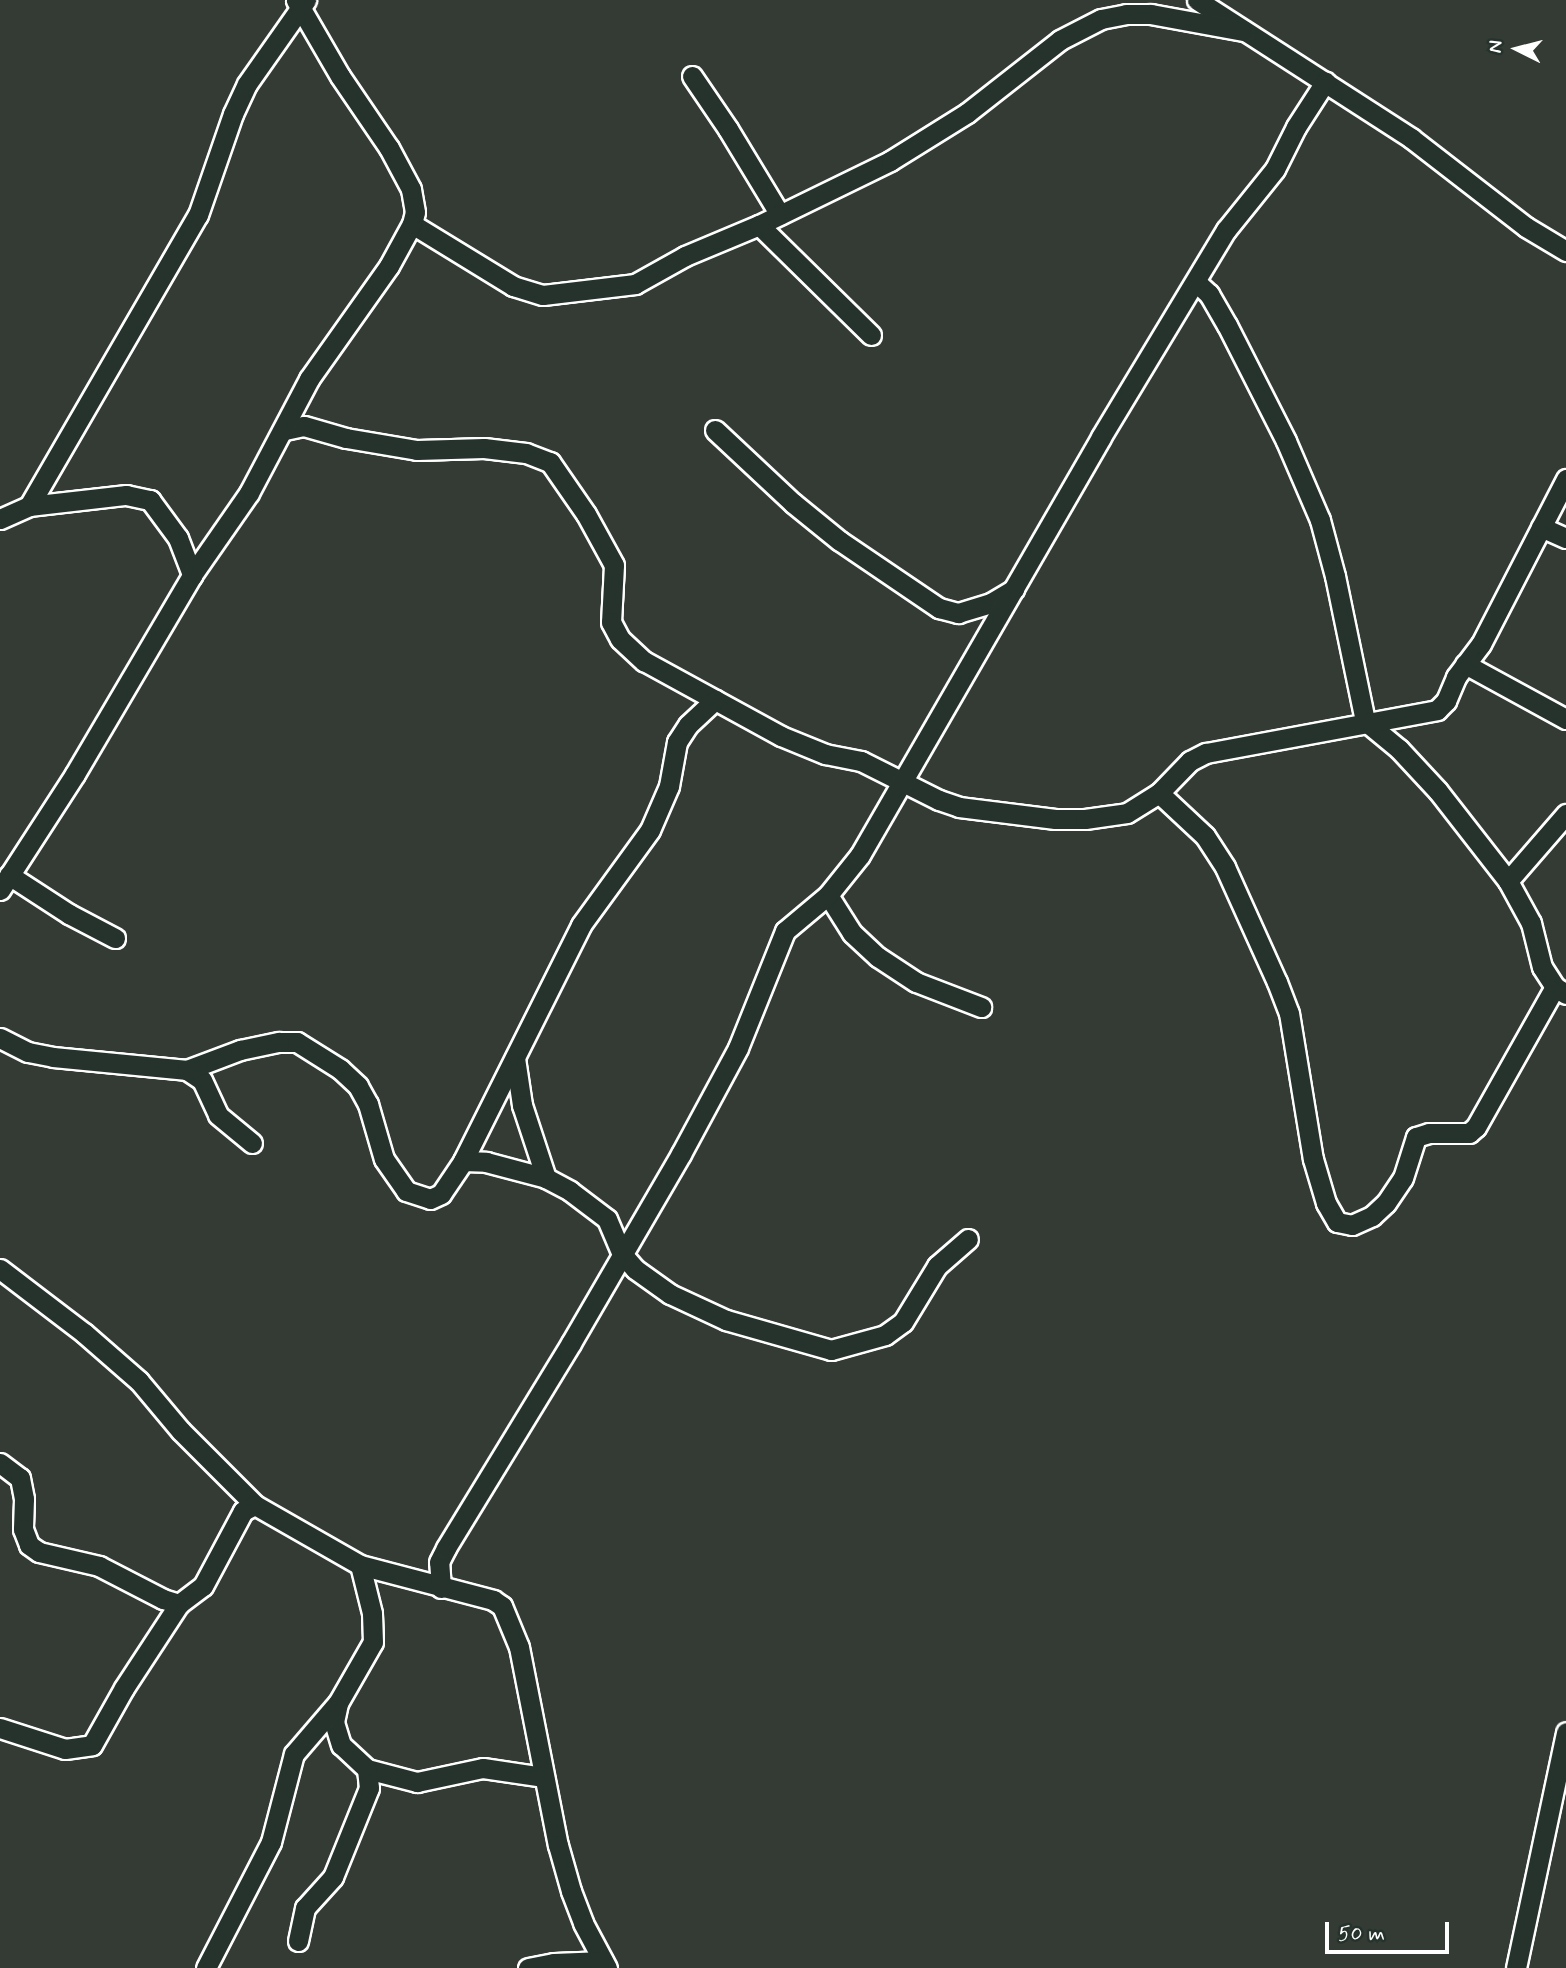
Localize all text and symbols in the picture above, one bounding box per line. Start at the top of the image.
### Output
north arrow [1482,14,1552,84]
text: N [1483,39,1509,54]
scale bar [1328,1909,1452,1953]
text: 50 m [1338,1920,1385,1948]

